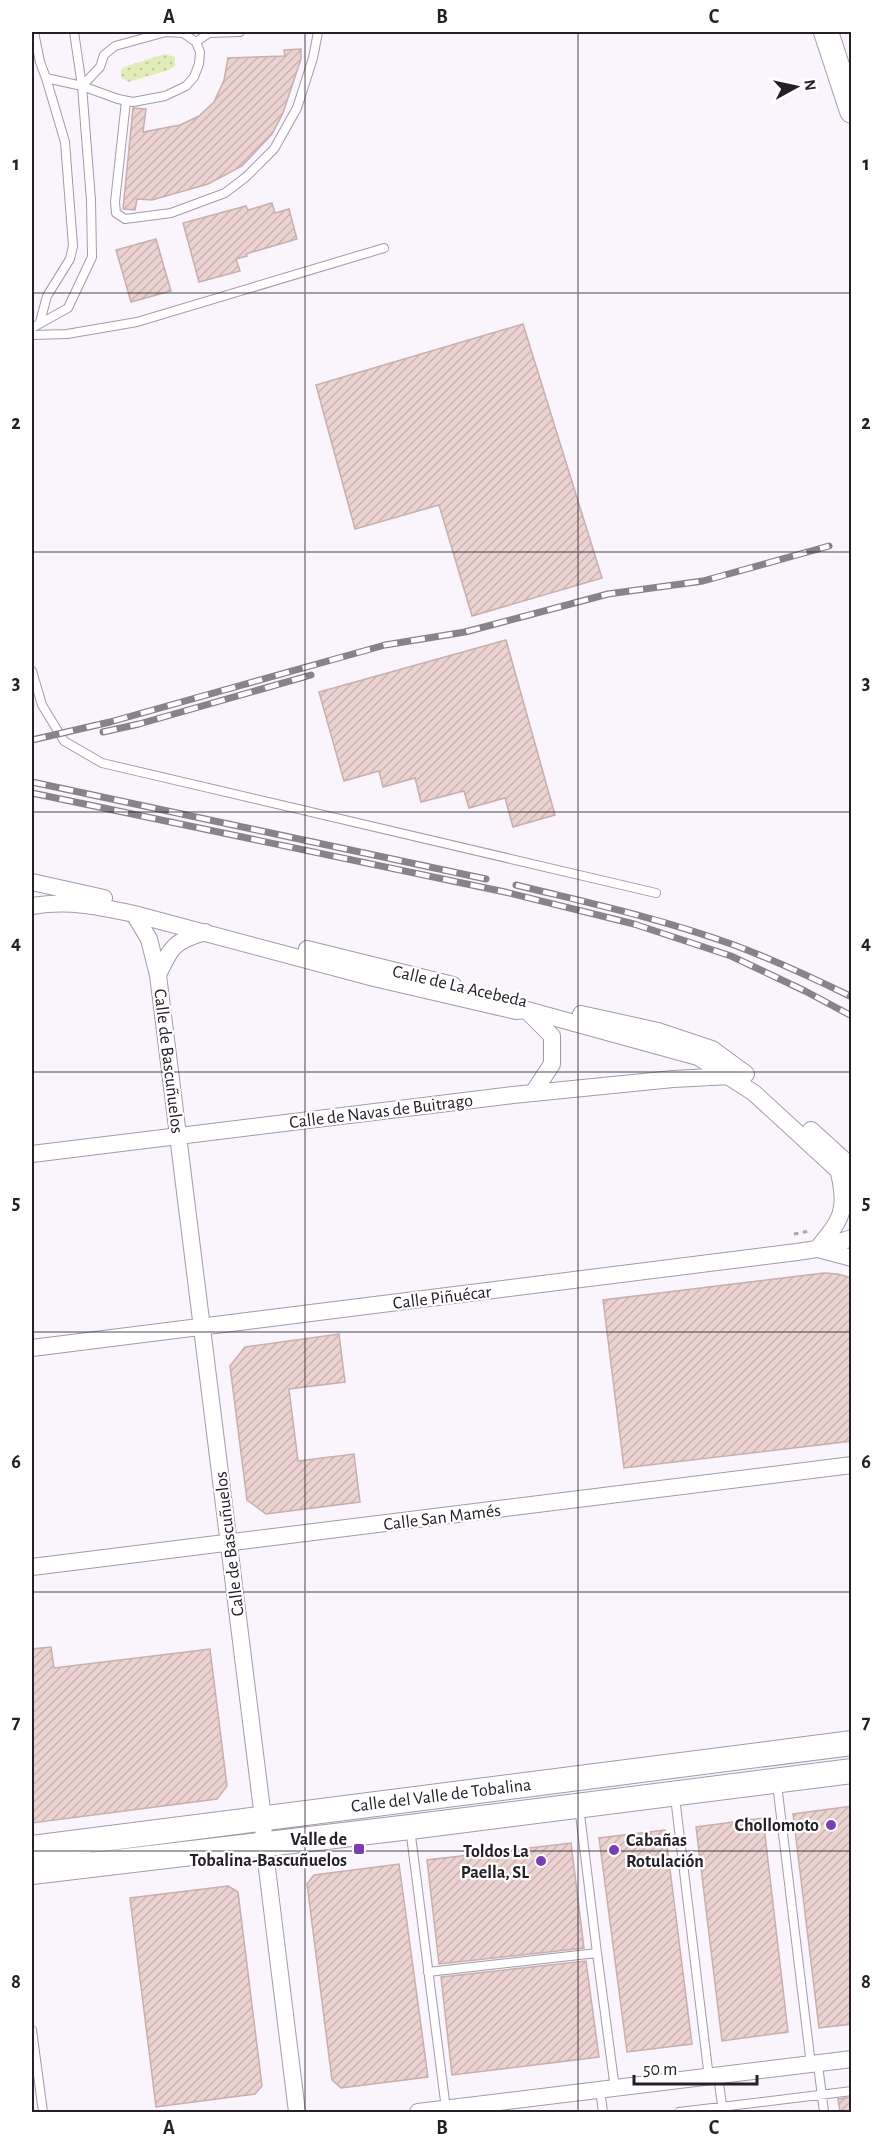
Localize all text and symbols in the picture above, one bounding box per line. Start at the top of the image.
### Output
text: A [163,7,175,27]
text: B [436,7,448,27]
text: C [709,7,720,27]
north arrow [766,57,826,117]
text: N [801,78,819,92]
text: 1 [12,154,20,174]
text: 1 [862,154,870,174]
text: 2 [11,413,21,433]
text: 2 [861,413,871,433]
text: 3 [12,673,20,693]
text: 3 [862,673,870,693]
text: 4 [11,933,21,953]
text: 4 [861,933,871,953]
street label: Calle de La Acebeda [391,963,529,1011]
street label: Calle de Bascuñuelos [150,988,186,1135]
street label: Calle de Navas de Buitrago [288,1092,474,1132]
text: 5 [12,1193,20,1213]
text: 5 [862,1193,870,1213]
street label: Calle Piñuécar [392,1283,493,1313]
text: 6 [11,1452,21,1472]
text: 6 [861,1452,871,1472]
street label: Calle de Bascuñuelos [212,1470,248,1617]
street label: Calle San Mamés [383,1502,502,1534]
text: 7 [12,1712,21,1732]
text: 7 [862,1712,871,1732]
street label: Calle del Valle de Tobalina [350,1776,532,1816]
place label: Chollomoto [735,1817,819,1835]
marker: Chollomoto [824,1818,838,1832]
place label: Valle de Tobalina-Bascuñuelos [189,1831,347,1870]
place label: Cabañas Rotulación [626,1832,704,1871]
marker: Valle de Tobalina-Bascuñuelos [352,1842,366,1856]
place label: Toldos La Paella, SL [461,1843,529,1882]
marker: Cabañas Rotulación [607,1843,621,1857]
marker: Toldos La Paella, SL [534,1854,548,1868]
text: 8 [11,1972,21,1992]
text: 8 [861,1972,871,1992]
scale bar [634,2048,757,2086]
text: 50 m [643,2061,677,2079]
text: A [163,2118,175,2138]
text: B [436,2118,448,2138]
text: C [709,2118,720,2138]

